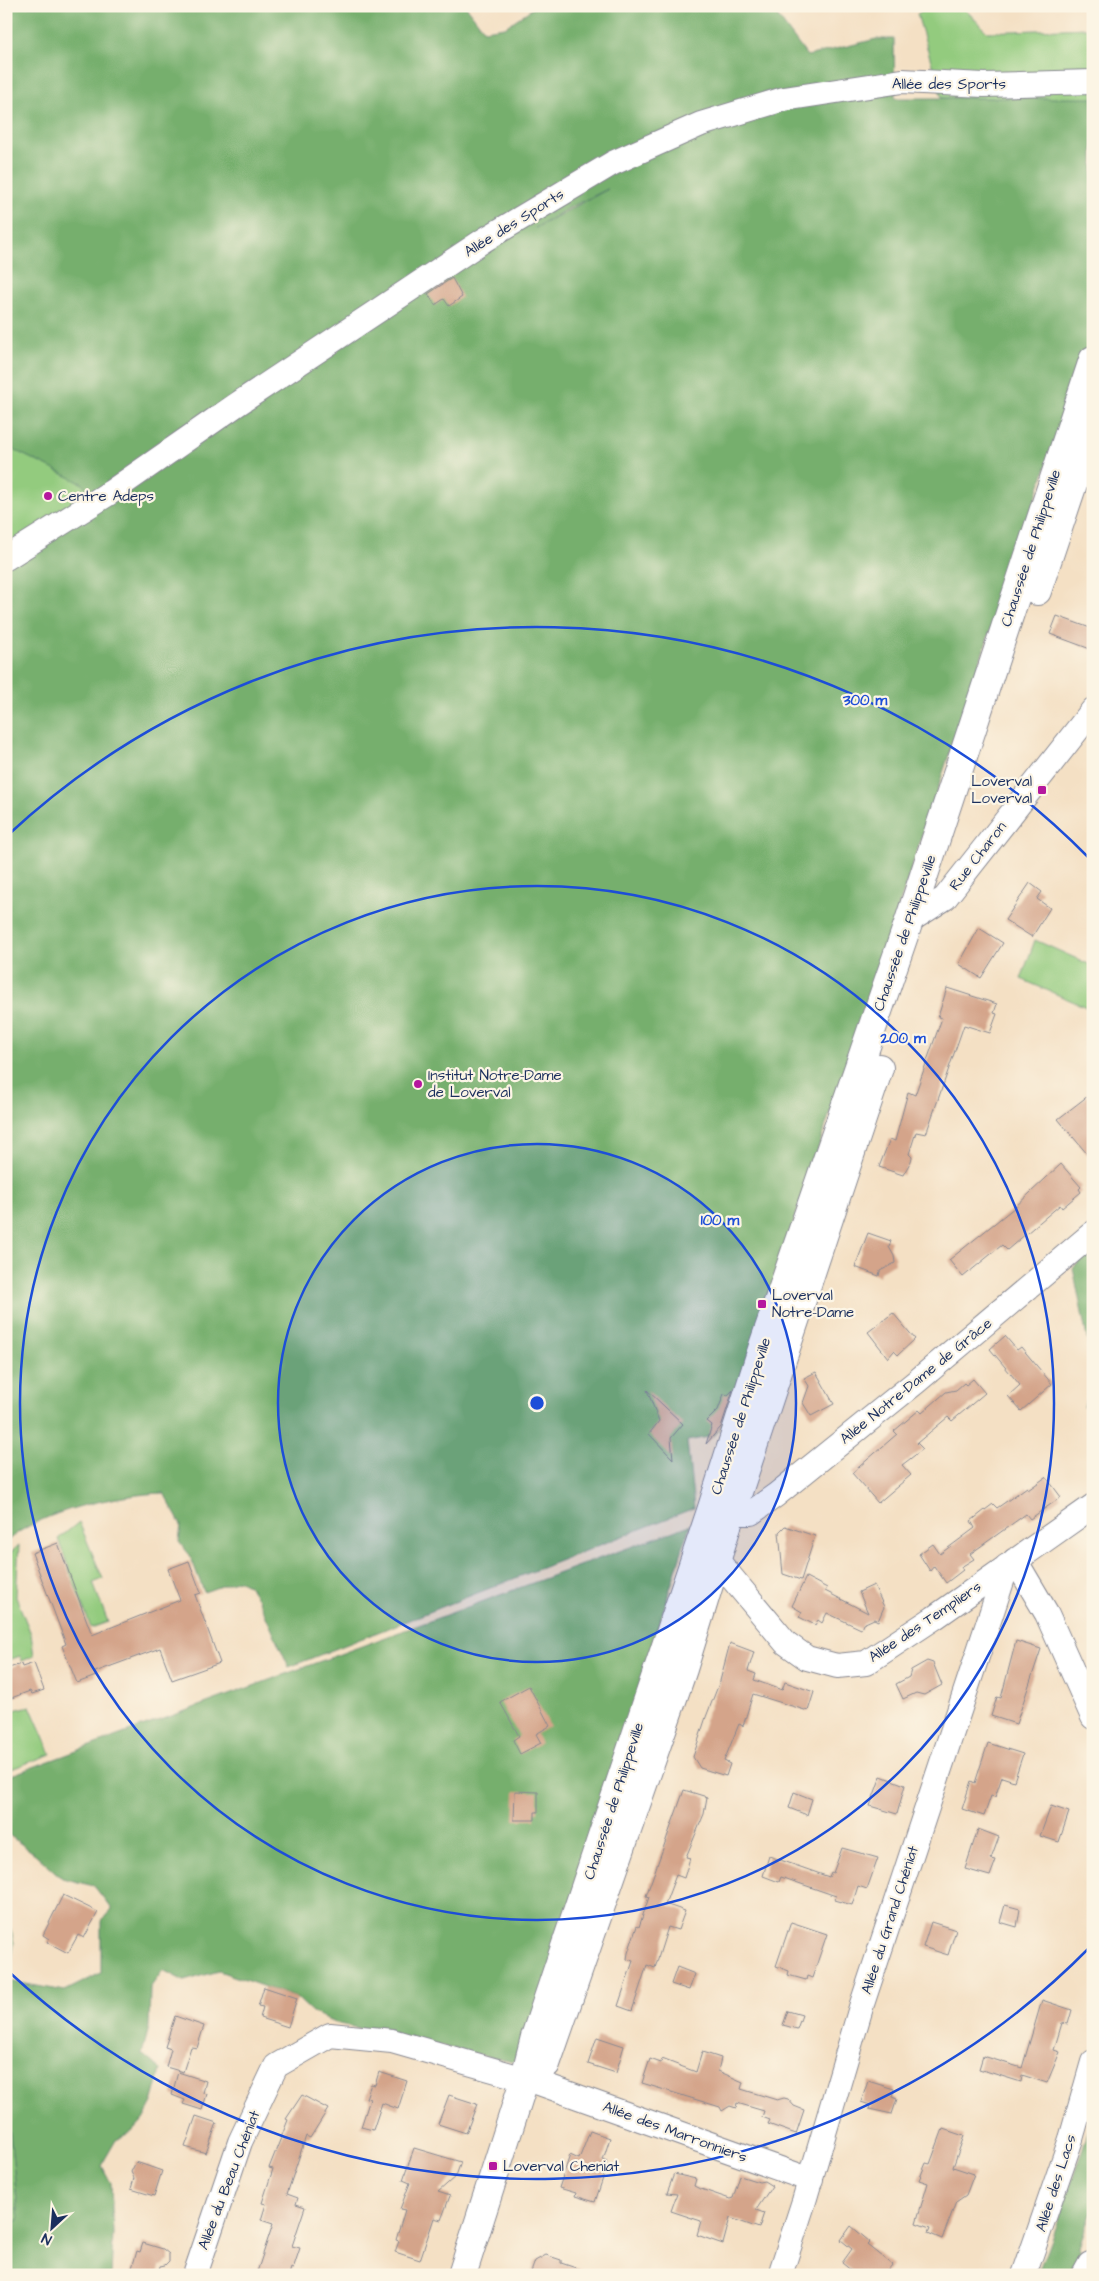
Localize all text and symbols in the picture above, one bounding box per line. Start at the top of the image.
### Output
street label: Allée des Sports [892,74,1007,95]
street label: Allée des Sports [460,184,568,262]
street label: Chaussée de Philippeville [996,467,1066,629]
place label: Centre Adeps [58,486,154,507]
marker: Centre Adeps [42,490,54,502]
text: 300 m [842,690,887,711]
place label: Loverval Loverval [971,771,1032,809]
marker: Loverval Loverval [1036,784,1048,796]
street label: Rue Charon [944,817,1012,895]
street label: Chaussée de Philippeville [868,852,942,1014]
text: 200 m [879,1028,926,1049]
place label: Institut Notre-Dame de Loverval [428,1065,562,1103]
marker: Institut Notre-Dame de Loverval [412,1078,424,1090]
text: 100 m [701,1210,740,1231]
place label: Loverval Notre-Dame [772,1285,854,1323]
marker: Loverval Notre-Dame [756,1298,768,1310]
street label: Allée Notre-Dame de Grâce [835,1313,997,1449]
street label: Chaussée de Philippeville [706,1335,776,1497]
centre of rings [528,1394,546,1412]
street label: Allée des Templiers [864,1576,986,1668]
street label: Chaussée de Philippeville [579,1720,649,1882]
street label: Allée du Grand Chéniat [856,1843,924,1997]
street label: Allée des Marronniers [600,2096,751,2168]
street label: Allée du Beau Chéniat [193,2107,265,2253]
street label: Allée des Lacs [1030,2131,1082,2234]
place label: Loverval Cheniat [503,2156,619,2177]
marker: Loverval Cheniat [487,2160,499,2172]
north arrow [28,2204,78,2254]
text: N [38,2228,55,2250]

